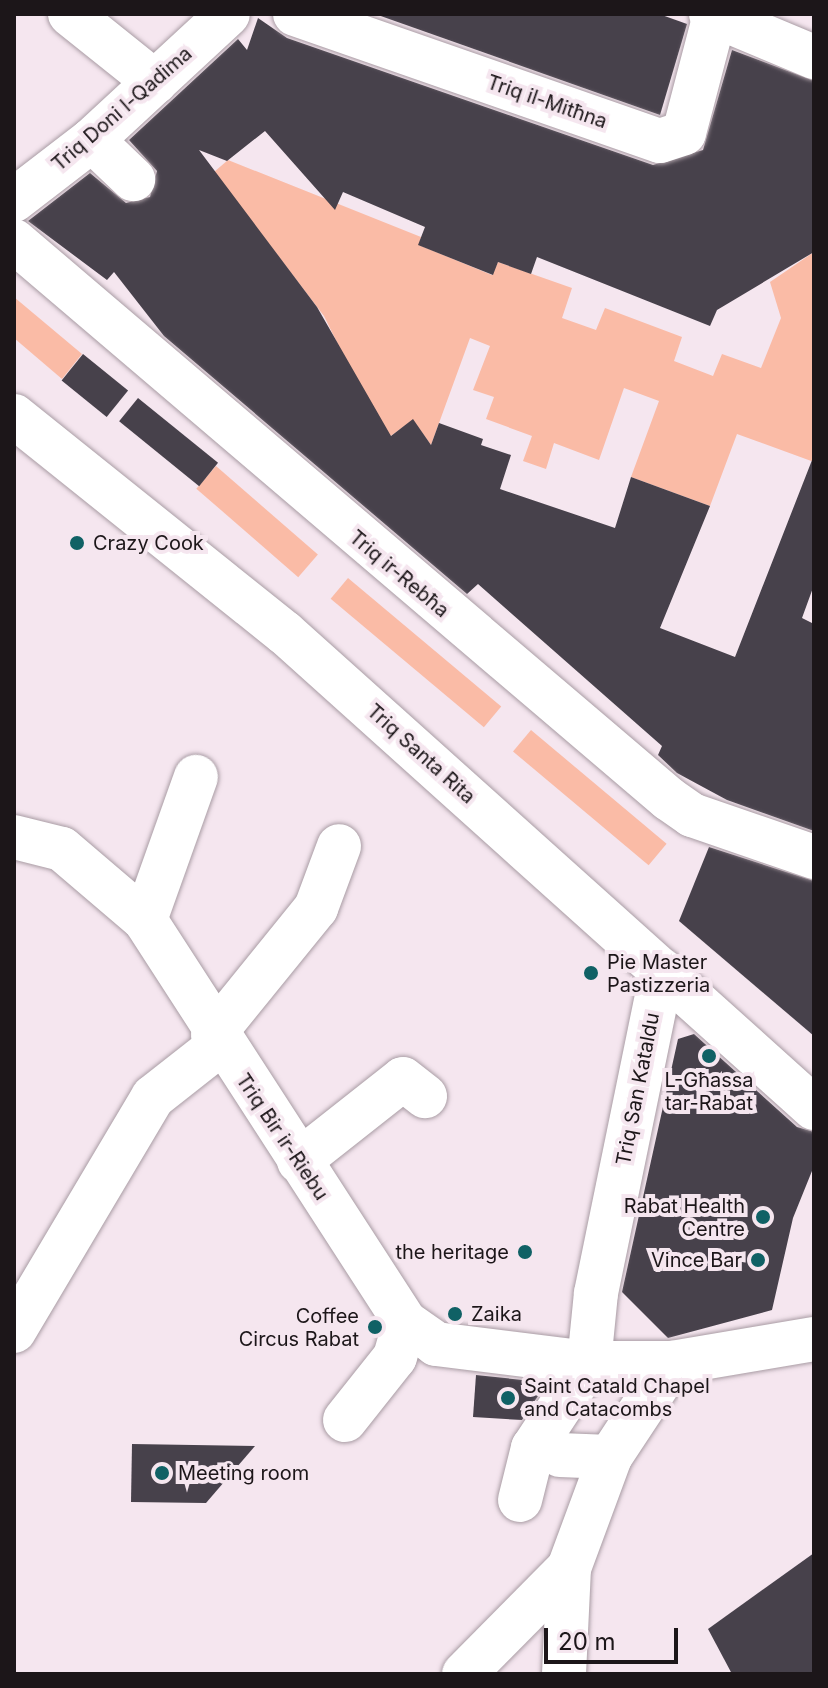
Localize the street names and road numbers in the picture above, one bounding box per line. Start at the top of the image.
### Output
street label: Triq Doni l-Qadima [47,42,197,176]
street label: Triq il-Mitħna [484,70,610,134]
street label: Triq ir-Rebħa [344,525,454,623]
street label: Triq Santa Rita [362,699,480,809]
street label: Triq San Kataldu [611,1010,665,1168]
street label: Triq Bir ir-Riebu [231,1069,333,1205]

